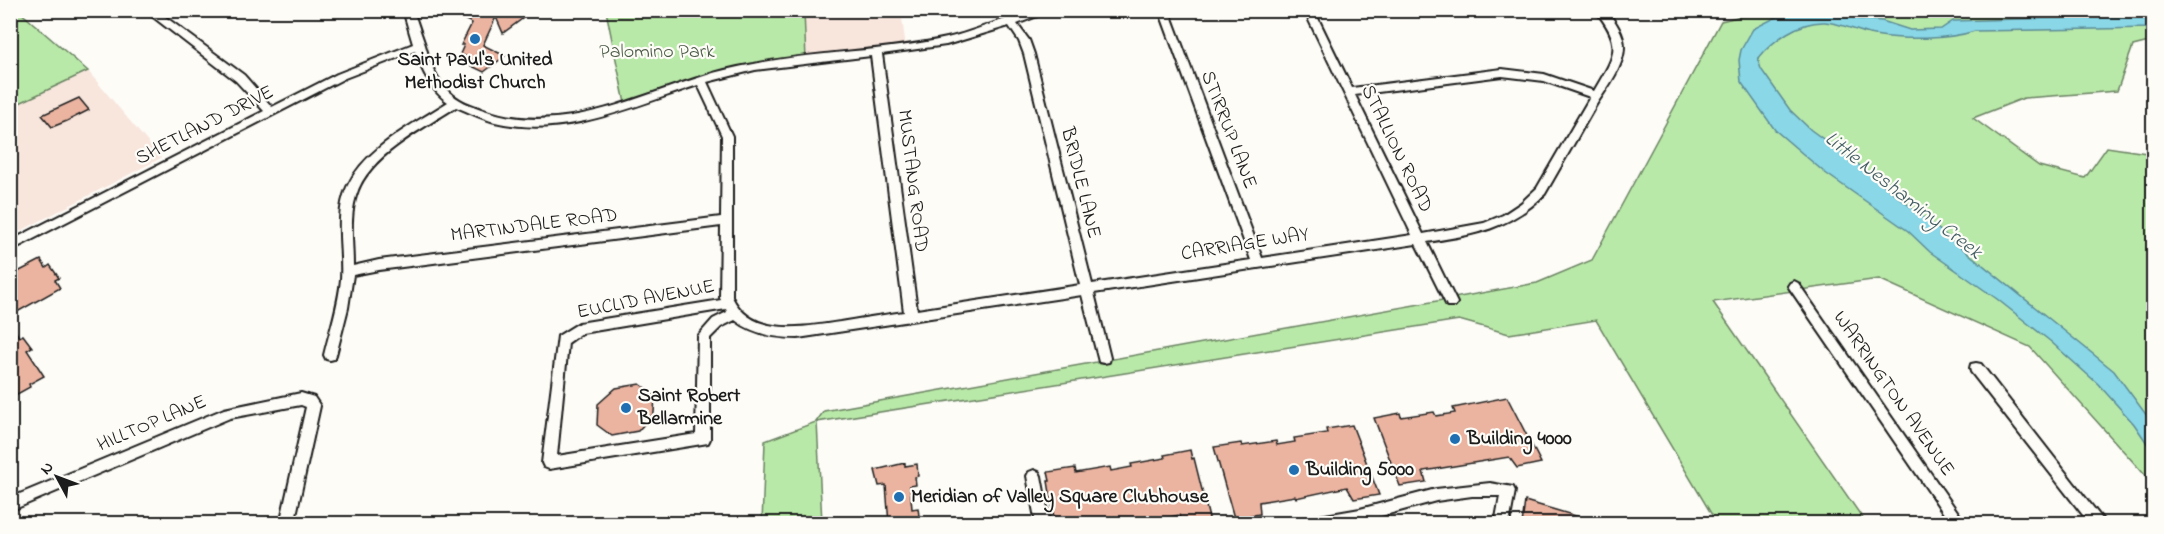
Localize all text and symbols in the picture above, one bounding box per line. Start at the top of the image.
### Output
marker: Saint Paul's United Methodist Church [468,32,482,46]
park label: Palomino Park [599,38,715,67]
place label: Saint Paul's United Methodist Church [397,46,553,98]
street label: STIRRUP LANE [1192,67,1264,193]
street label: SHETLAND DRIVE [131,79,279,173]
street label: STALLION ROAD [1352,80,1440,218]
street label: MUSTANG ROAD [889,108,935,254]
street label: BRIDLE LANE [1052,123,1108,242]
water label: Little Neshaminy Creek [1818,125,1989,268]
street label: MARTINDALE ROAD [449,201,619,251]
street label: CARRIAGE WAY [1179,221,1311,269]
street label: EUCLID AVENUE [575,272,717,328]
street label: WARRINGTON AVENUE [1825,305,1961,483]
place label: Saint Robert Bellarmine [637,382,740,434]
street label: HILLTOP LANE [93,388,211,460]
marker: Saint Robert Bellarmine [619,401,633,415]
place label: Building 4000 [1466,425,1572,455]
marker: Building 4000 [1448,432,1462,446]
north arrow [27,447,87,507]
text: N [35,456,60,480]
place label: Building 5000 [1305,456,1414,486]
marker: Building 5000 [1287,463,1301,477]
place label: Meridian of Valley Square Clubhouse [911,483,1210,513]
marker: Meridian of Valley Square Clubhouse [892,490,906,504]

